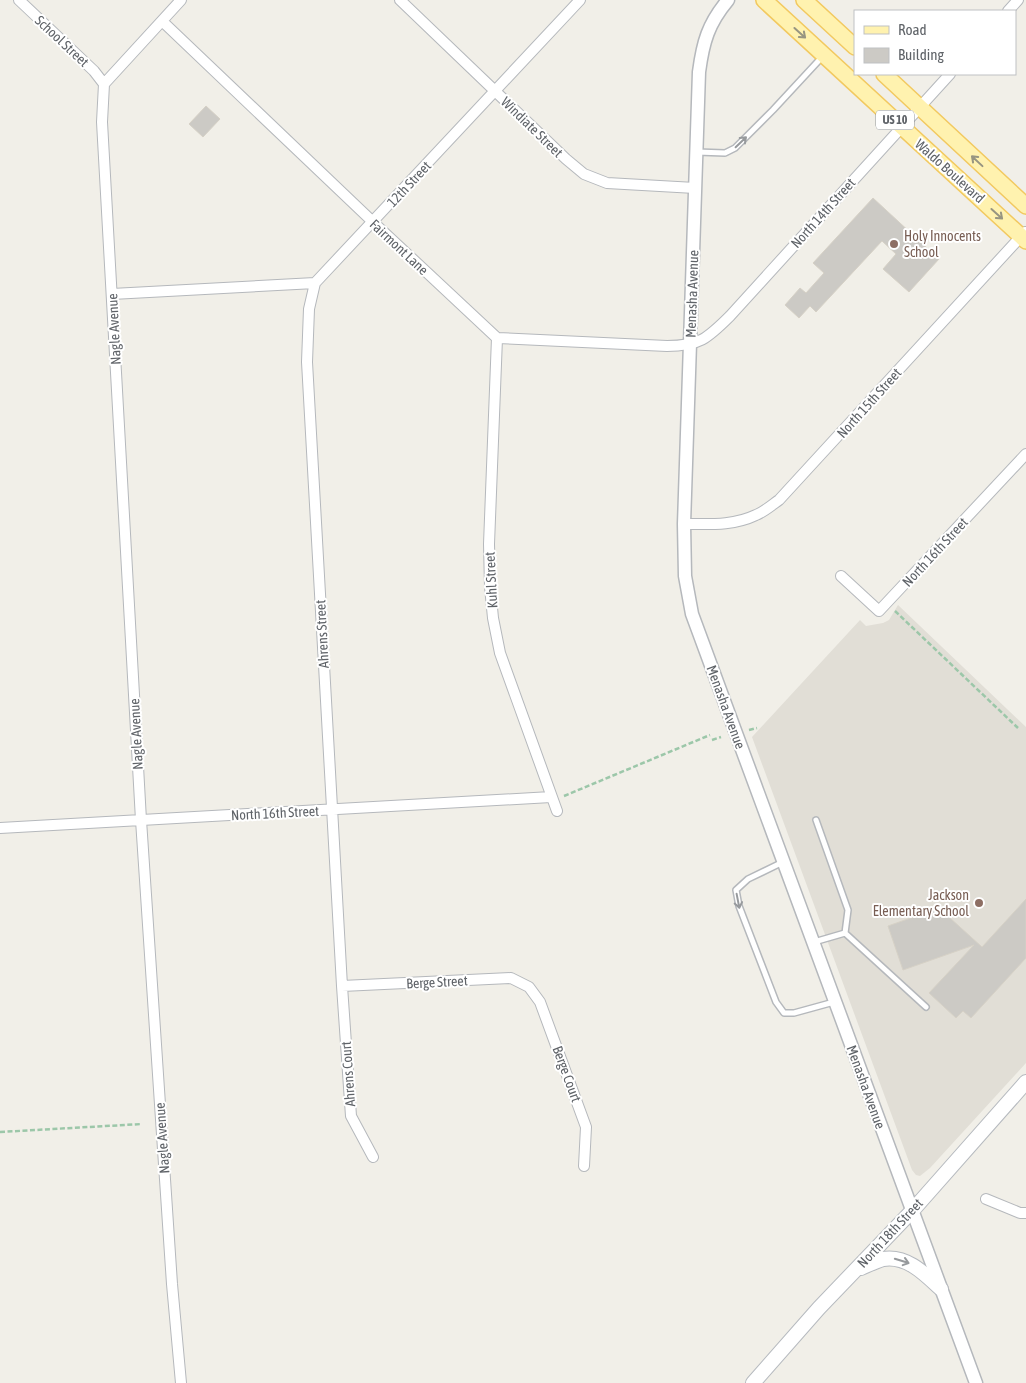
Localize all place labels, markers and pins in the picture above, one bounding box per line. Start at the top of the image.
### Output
place label: Holy Innocents School [904,228,981,260]
marker: Holy Innocents School [888,238,900,250]
place label: Jackson Elementary School [873,887,969,919]
marker: Jackson Elementary School [973,897,985,909]

